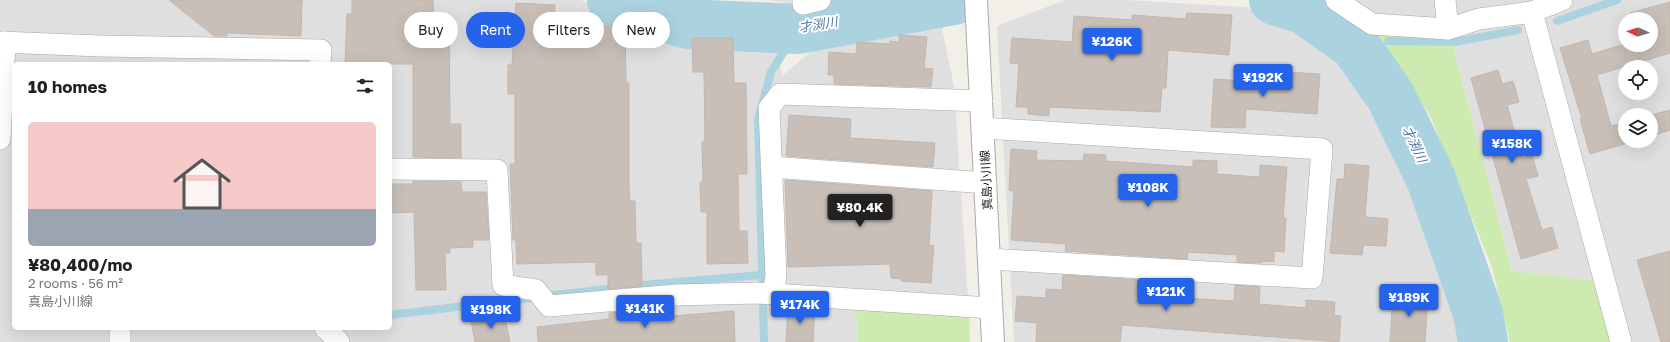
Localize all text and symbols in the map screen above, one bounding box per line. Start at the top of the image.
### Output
chip: Buy [404,12,458,48]
chip: Rent [466,12,525,48]
chip: Filters [533,12,604,48]
chip: New [612,12,670,48]
north arrow [1618,12,1658,52]
map controls [1618,12,1658,148]
water label: 才渕川 [797,13,840,35]
pin: ¥126K [1084,28,1140,62]
text: ¥126K [1092,33,1132,49]
button: locate [1618,60,1658,100]
pin: ¥192K [1235,64,1291,98]
text: ¥192K [1243,69,1283,85]
icon: filters [354,75,376,97]
text: 10 homes [28,76,107,97]
button: layers [1618,108,1658,148]
water label: 才渕川 [1399,123,1432,167]
pin: ¥158K [1484,130,1540,164]
text: ¥158K [1492,135,1532,151]
icon: home [166,148,238,220]
street label: 真島小川線 [977,150,995,210]
pin: ¥108K [1120,174,1176,208]
text: ¥108K [1127,179,1169,195]
pin: ¥80.4K [827,194,893,228]
text: ¥80.4K [836,199,884,215]
text: ¥80,400/mo [28,254,133,275]
text: 2 rooms · 56 m² [28,275,123,291]
pin: ¥121K [1138,278,1194,312]
text: ¥121K [1146,283,1186,299]
pin: ¥189K [1381,284,1437,318]
text: ¥189K [1388,289,1430,305]
pin: ¥174K [772,291,828,325]
text: 真島小川線 [28,293,93,309]
pin: ¥141K [617,295,673,329]
pin: ¥198K [463,296,519,330]
text: ¥174K [780,296,820,312]
text: ¥141K [625,300,665,316]
text: ¥198K [470,301,512,317]

